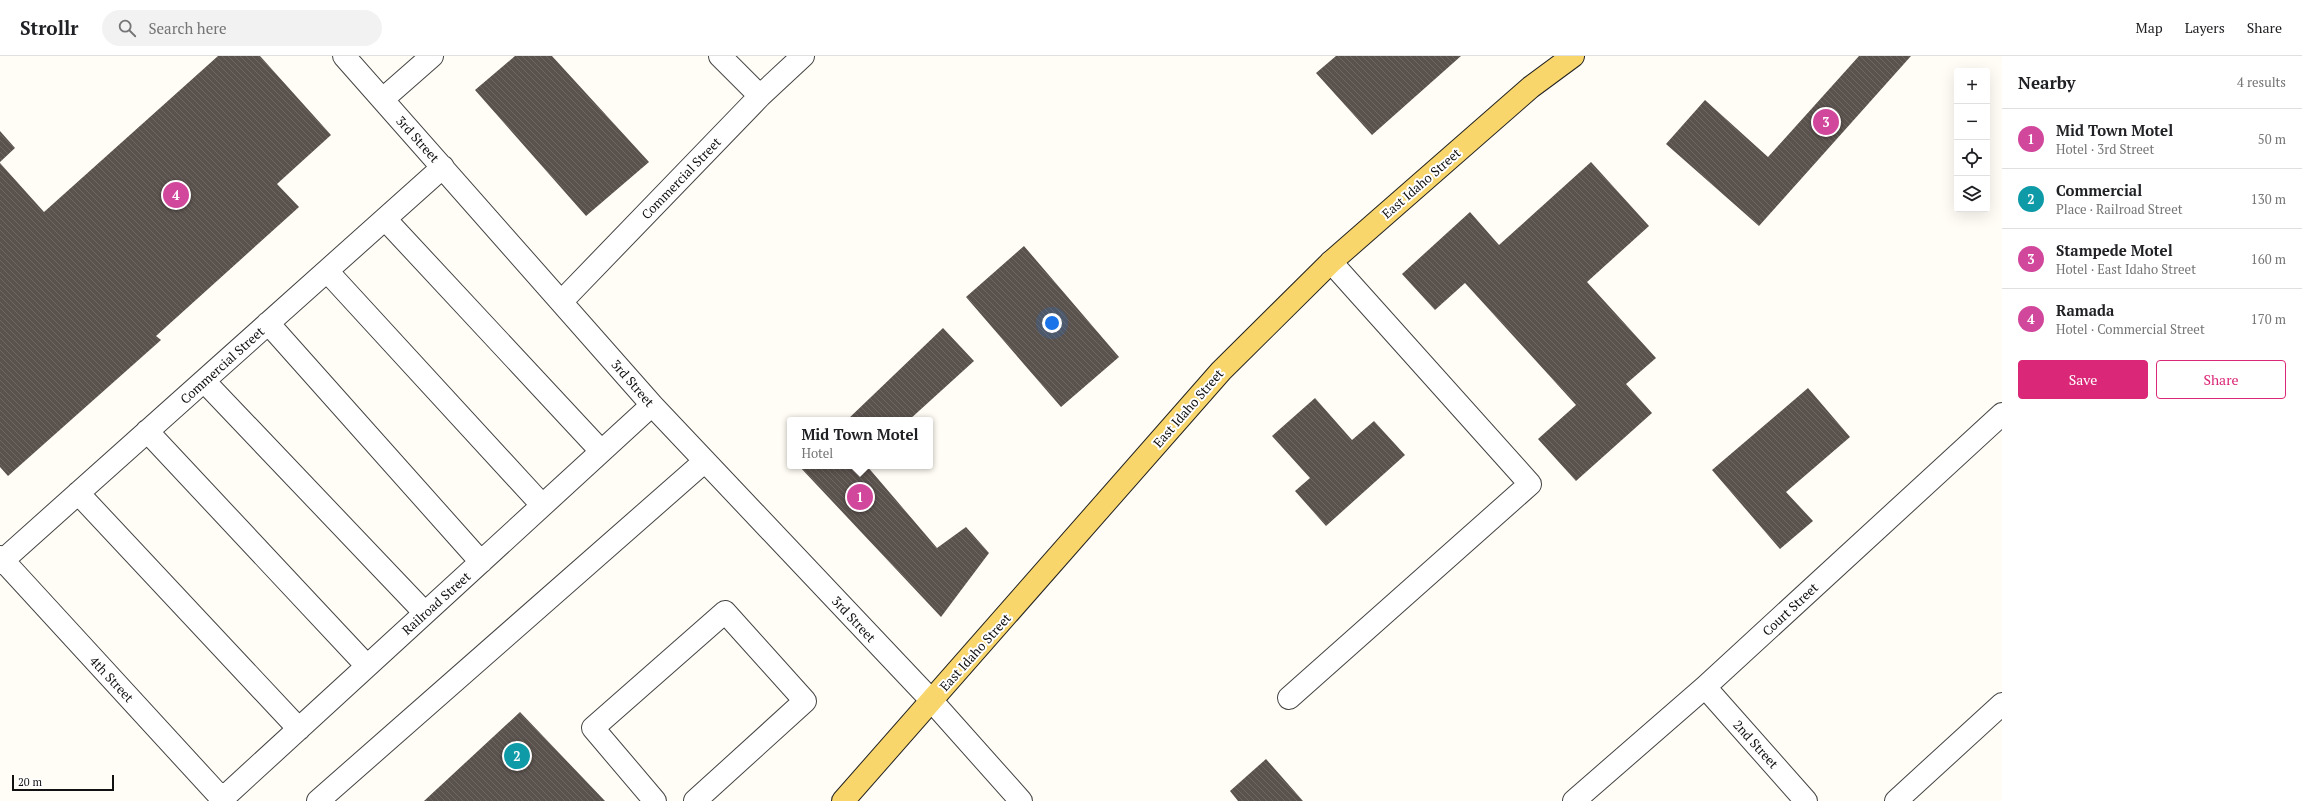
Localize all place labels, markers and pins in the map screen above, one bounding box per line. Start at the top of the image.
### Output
pin: 3 [1813,107,1839,137]
pin: 4 [163,180,189,210]
pin: 1 [847,482,873,512]
pin: 2 [504,741,530,771]

